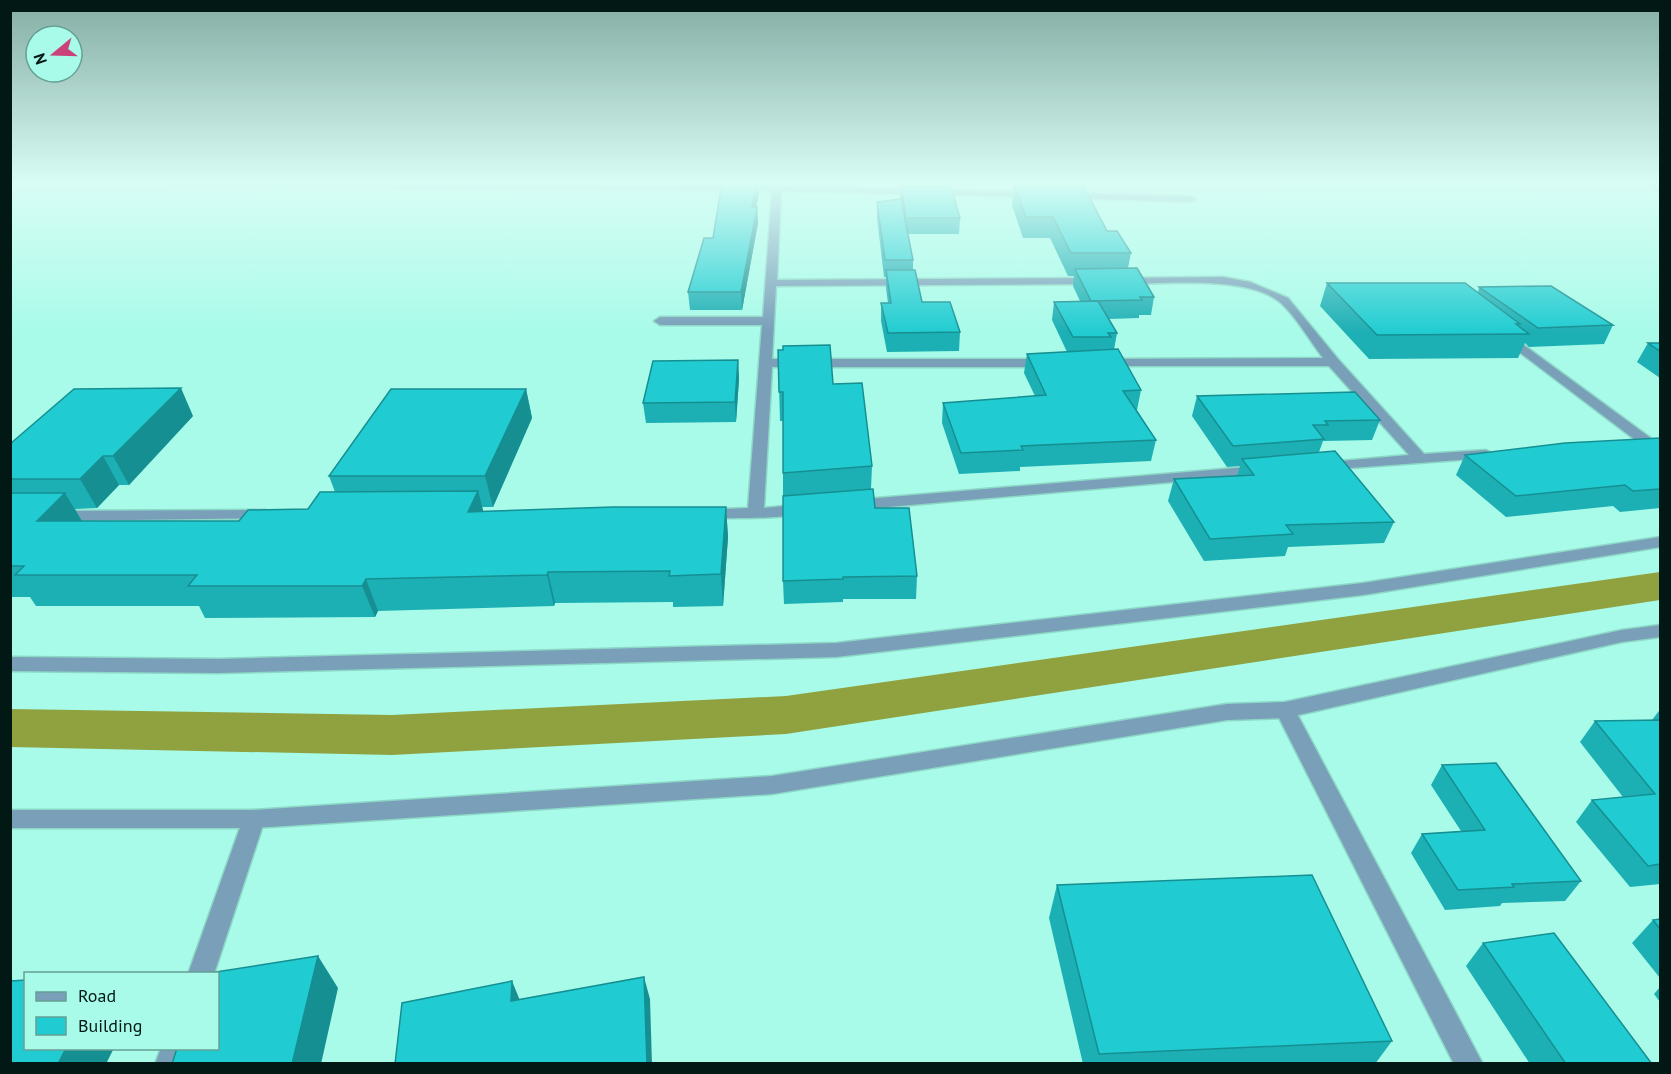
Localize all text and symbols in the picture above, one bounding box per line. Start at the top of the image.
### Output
north arrow [24,24,84,84]
text: N [29,51,51,67]
legend [24,972,219,1050]
text: Road [78,984,116,1007]
text: Building [78,1014,142,1037]

